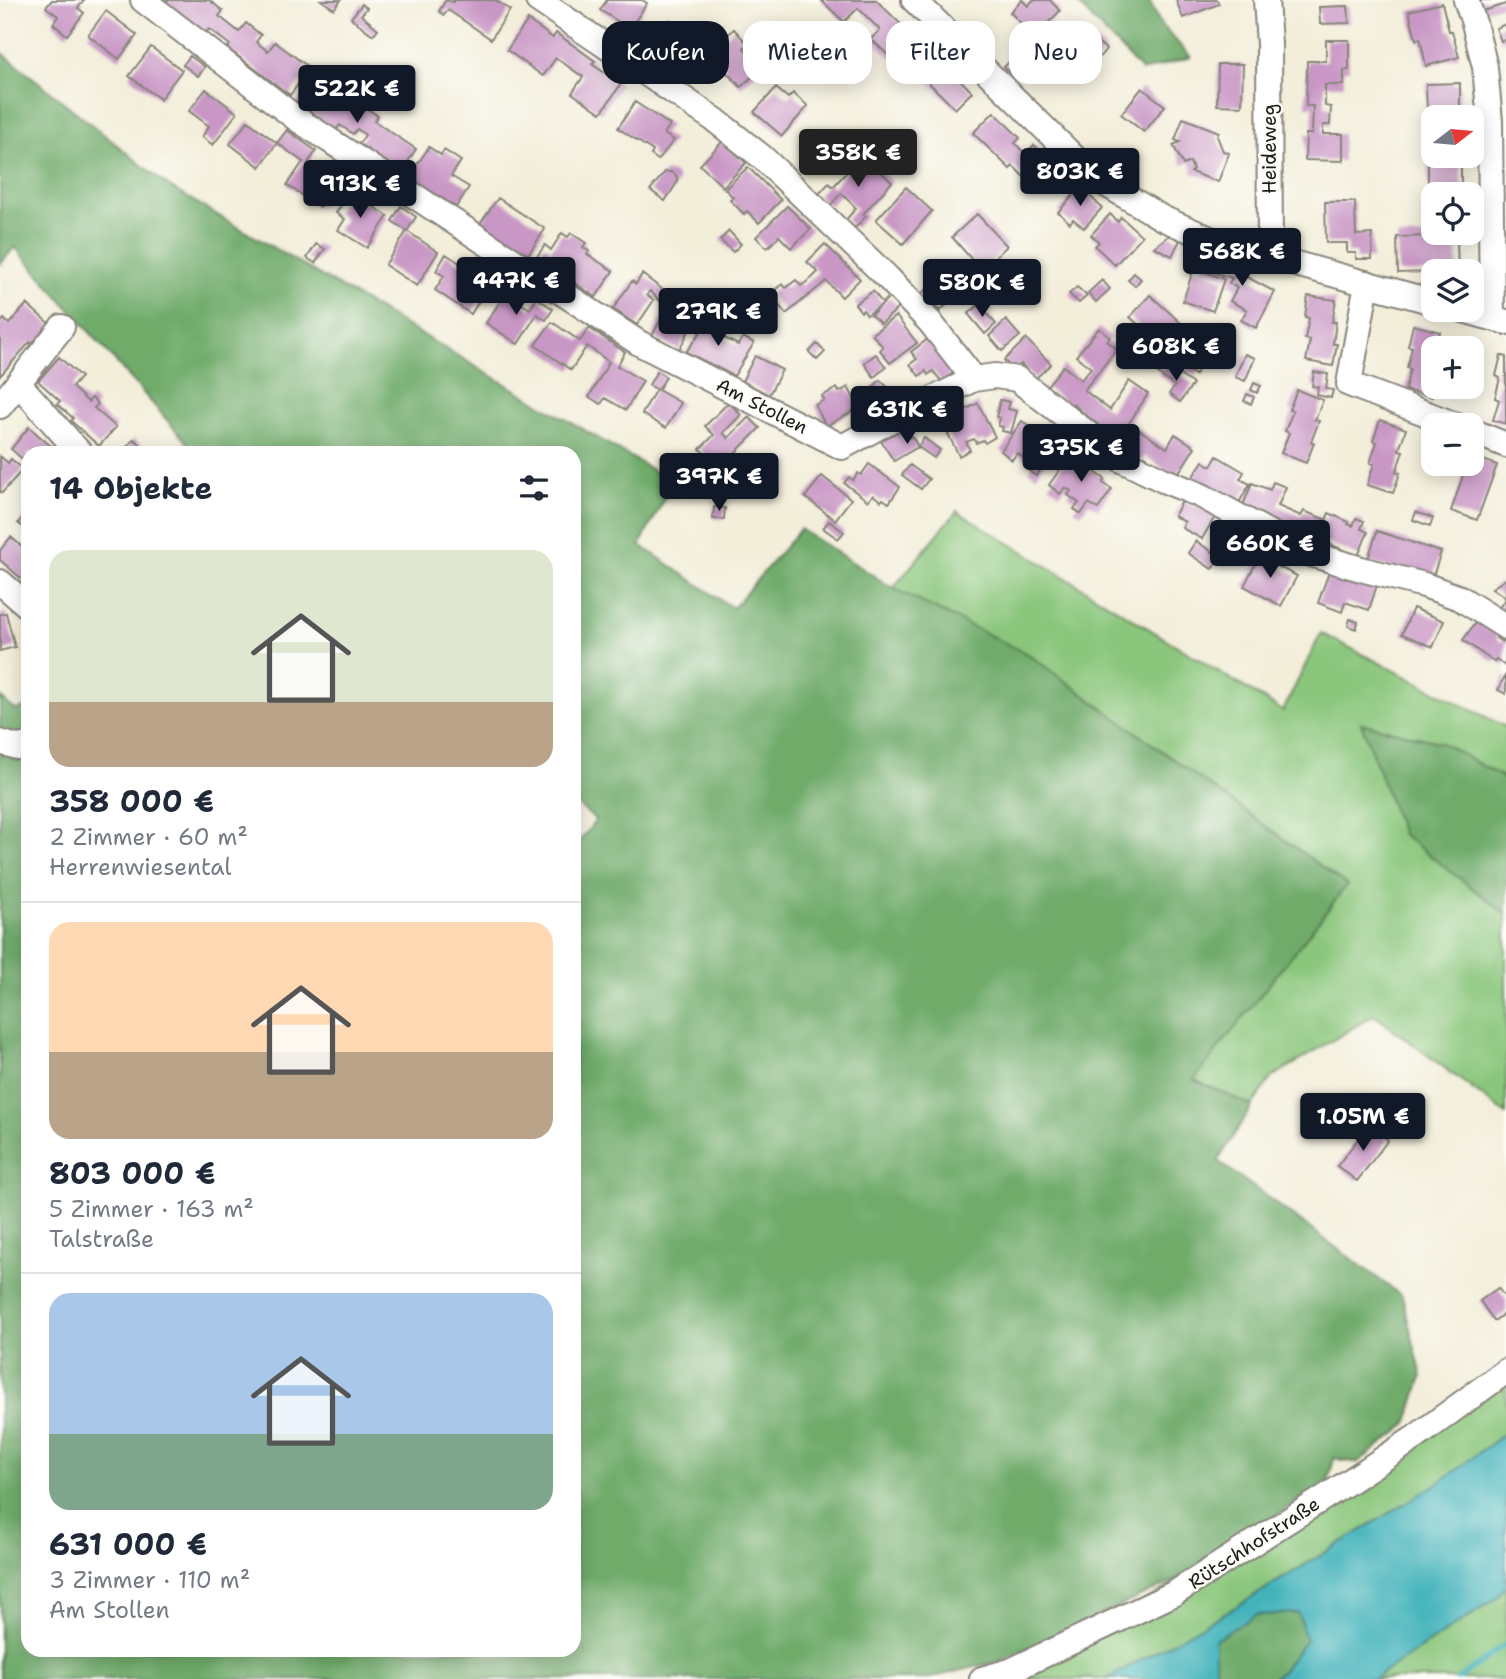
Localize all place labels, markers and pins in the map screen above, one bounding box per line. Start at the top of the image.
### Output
pin: 522K € [300,66,414,125]
pin: 358K € [801,130,915,189]
pin: 803K € [1023,148,1137,208]
pin: 913K € [303,160,417,220]
pin: 568K € [1185,229,1299,288]
pin: 447K € [459,258,573,317]
pin: 580K € [925,260,1039,319]
pin: 279K € [661,288,775,348]
pin: 608K € [1119,324,1233,383]
pin: 631K € [850,386,964,446]
pin: 375K € [1024,424,1138,484]
pin: 397K € [662,454,776,513]
pin: 660K € [1213,520,1327,580]
pin: 1.05M € [1298,1094,1428,1153]

